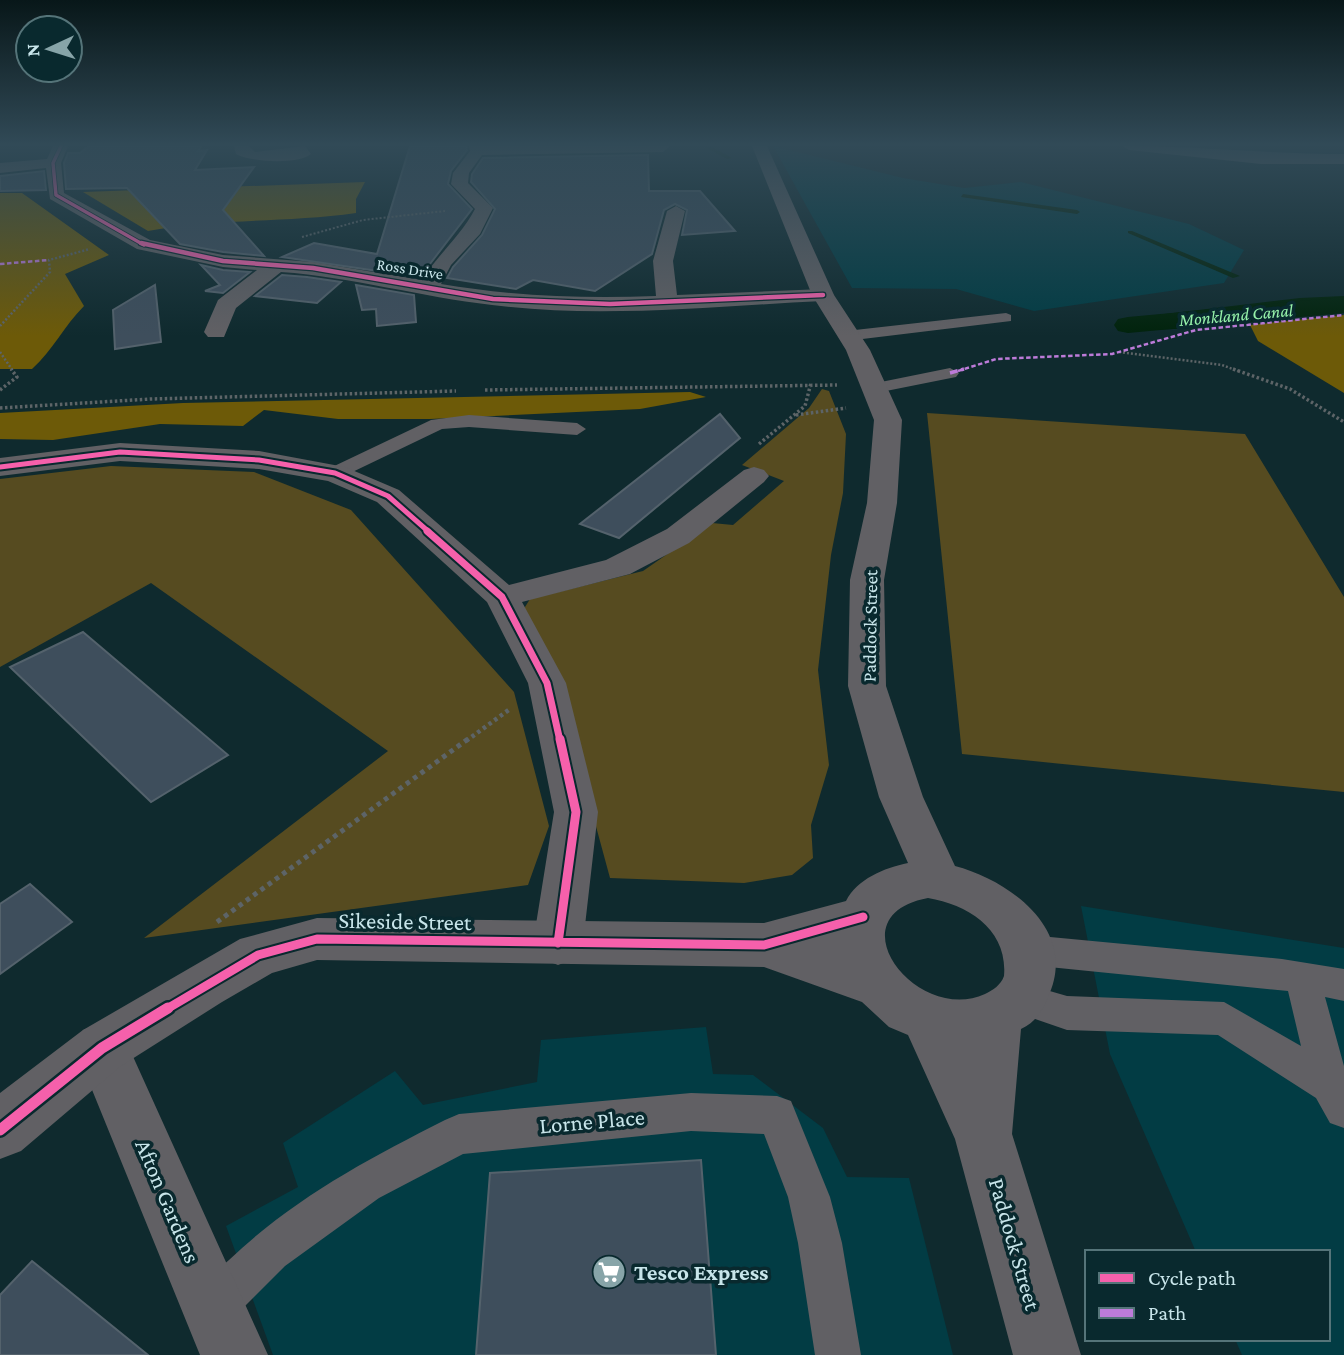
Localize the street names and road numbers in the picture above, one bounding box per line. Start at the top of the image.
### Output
street label: Ross Drive [376,255,444,283]
street label: Paddock Street [859,569,881,682]
street label: Sikeside Street [338,907,472,935]
street label: Lorne Place [538,1103,646,1139]
street label: Afton Gardens [130,1135,206,1267]
street label: Paddock Street [984,1175,1046,1313]

